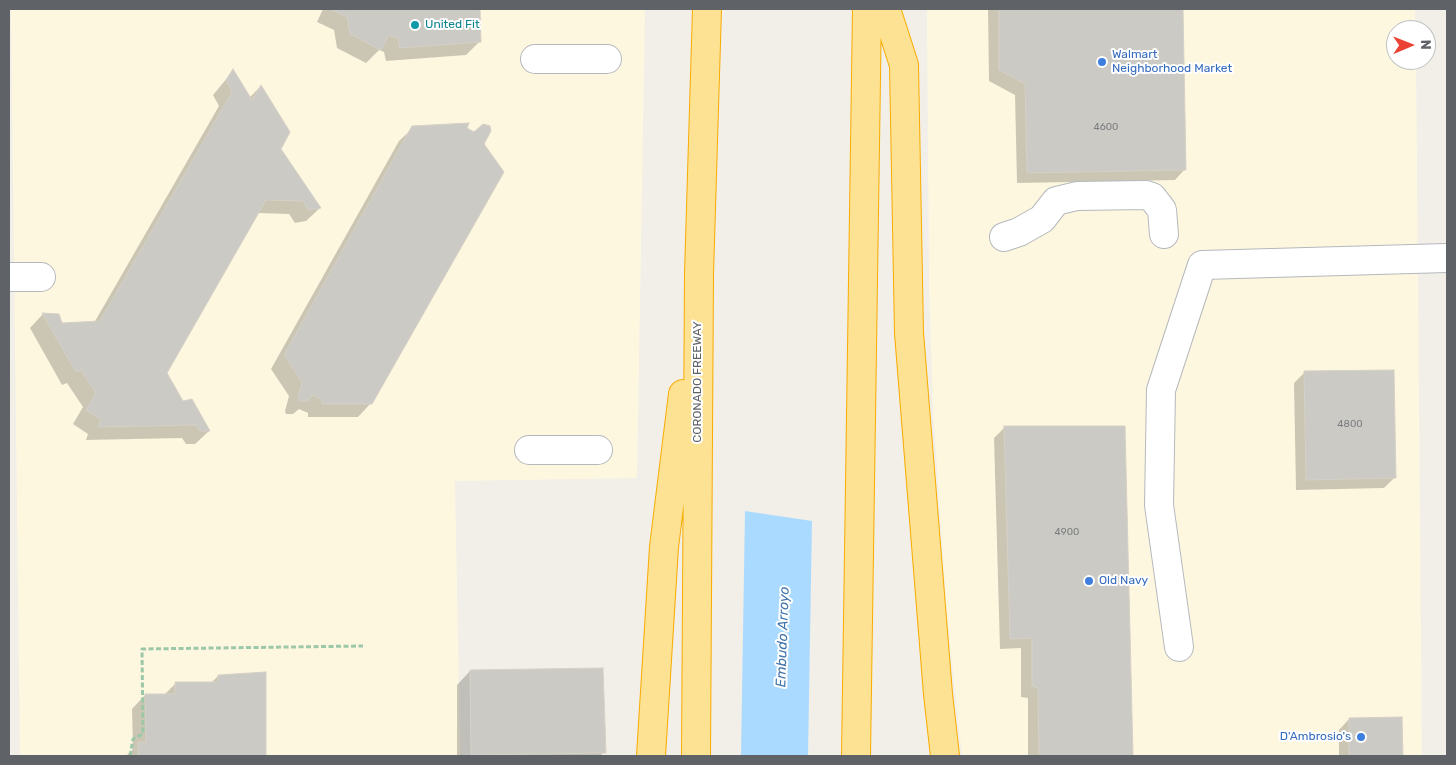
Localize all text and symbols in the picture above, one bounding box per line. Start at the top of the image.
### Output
place label: United Fit [425,18,480,32]
marker: United Fit [409,19,421,31]
north arrow [1386,20,1436,70]
text: N [1417,40,1434,50]
place label: Walmart Neighborhood Market [1112,48,1232,76]
marker: Walmart Neighborhood Market [1096,56,1108,68]
house number: 4600 [1094,121,1118,133]
street label: CORONADO FREEWAY [691,321,705,443]
house number: 4800 [1337,418,1363,430]
house number: 4900 [1055,526,1079,538]
place label: Old Navy [1099,574,1148,588]
marker: Old Navy [1083,575,1095,587]
water label: Embudo Arroyo [773,586,793,688]
place label: D'Ambrosio's [1280,730,1351,744]
marker: D'Ambrosio's [1355,731,1367,743]

